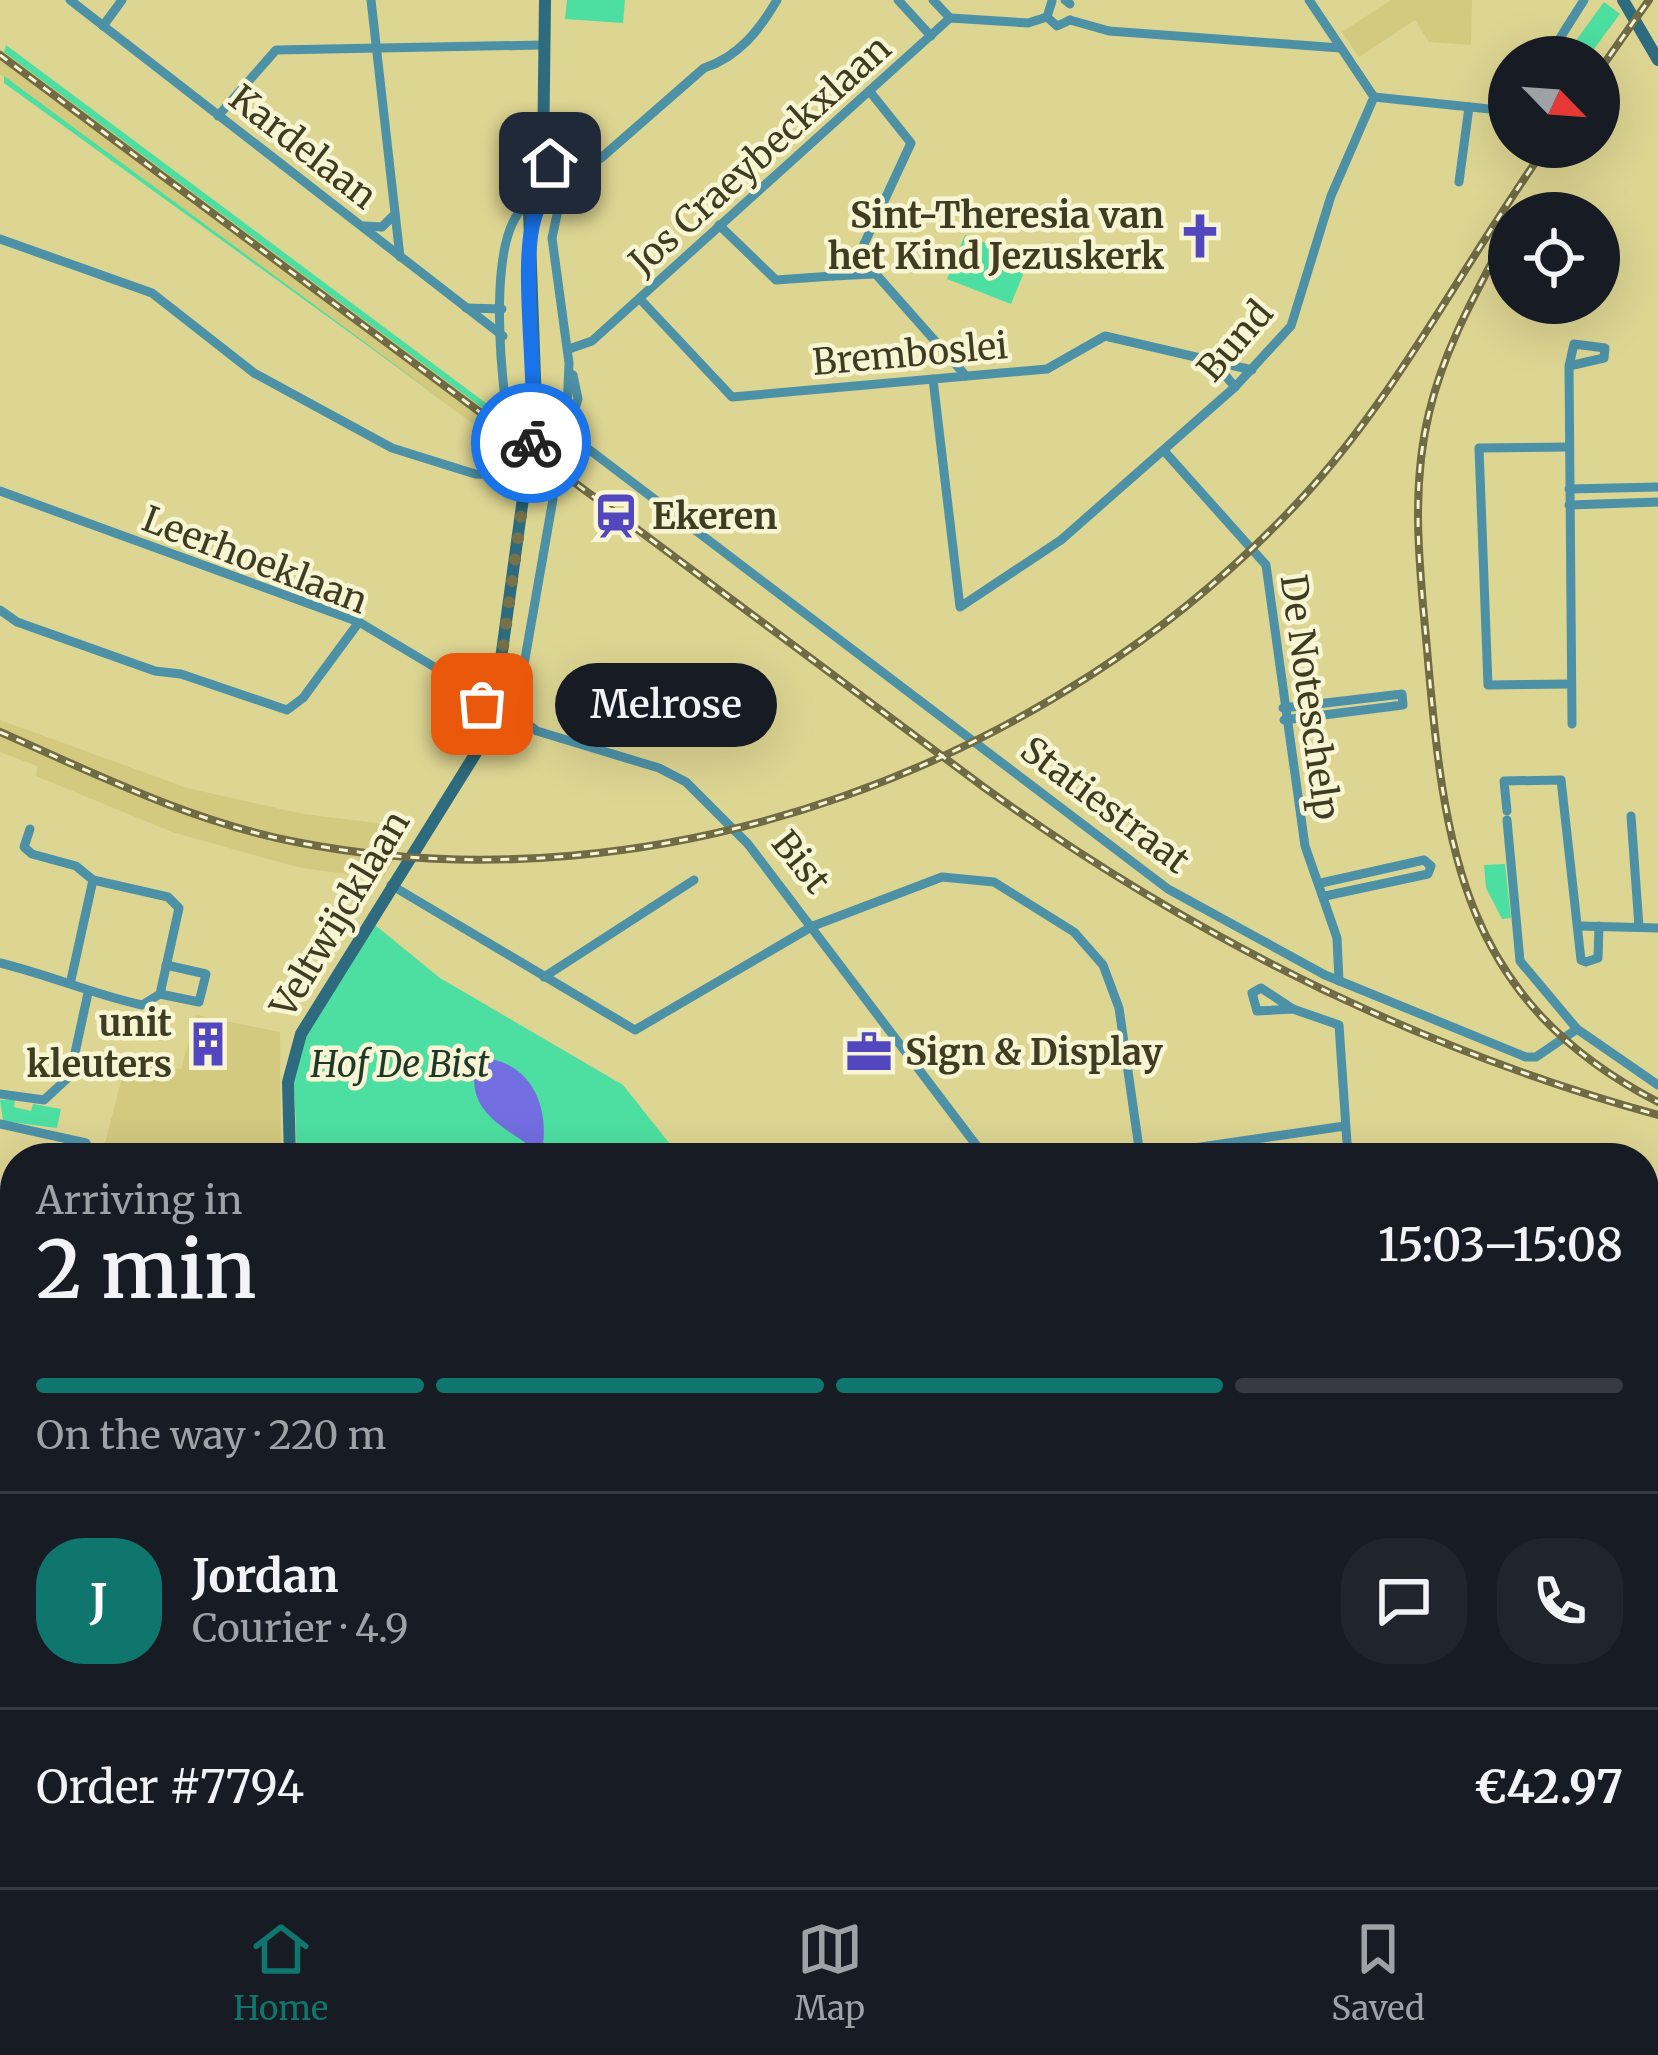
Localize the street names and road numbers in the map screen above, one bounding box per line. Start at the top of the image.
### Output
street label: Jos Craeybeckxlaan [619,26,900,285]
street label: Kardelaan [220,75,386,219]
street label: Bund [1188,291,1282,391]
street label: Bremboslei [811,323,1009,385]
street label: Leerhoeklaan [136,496,374,624]
street label: De Noteschelp [1271,572,1349,822]
street label: Statiestraat [1012,727,1198,883]
street label: Veltwijcklaan [260,802,419,1026]
street label: Bist [762,822,840,902]

